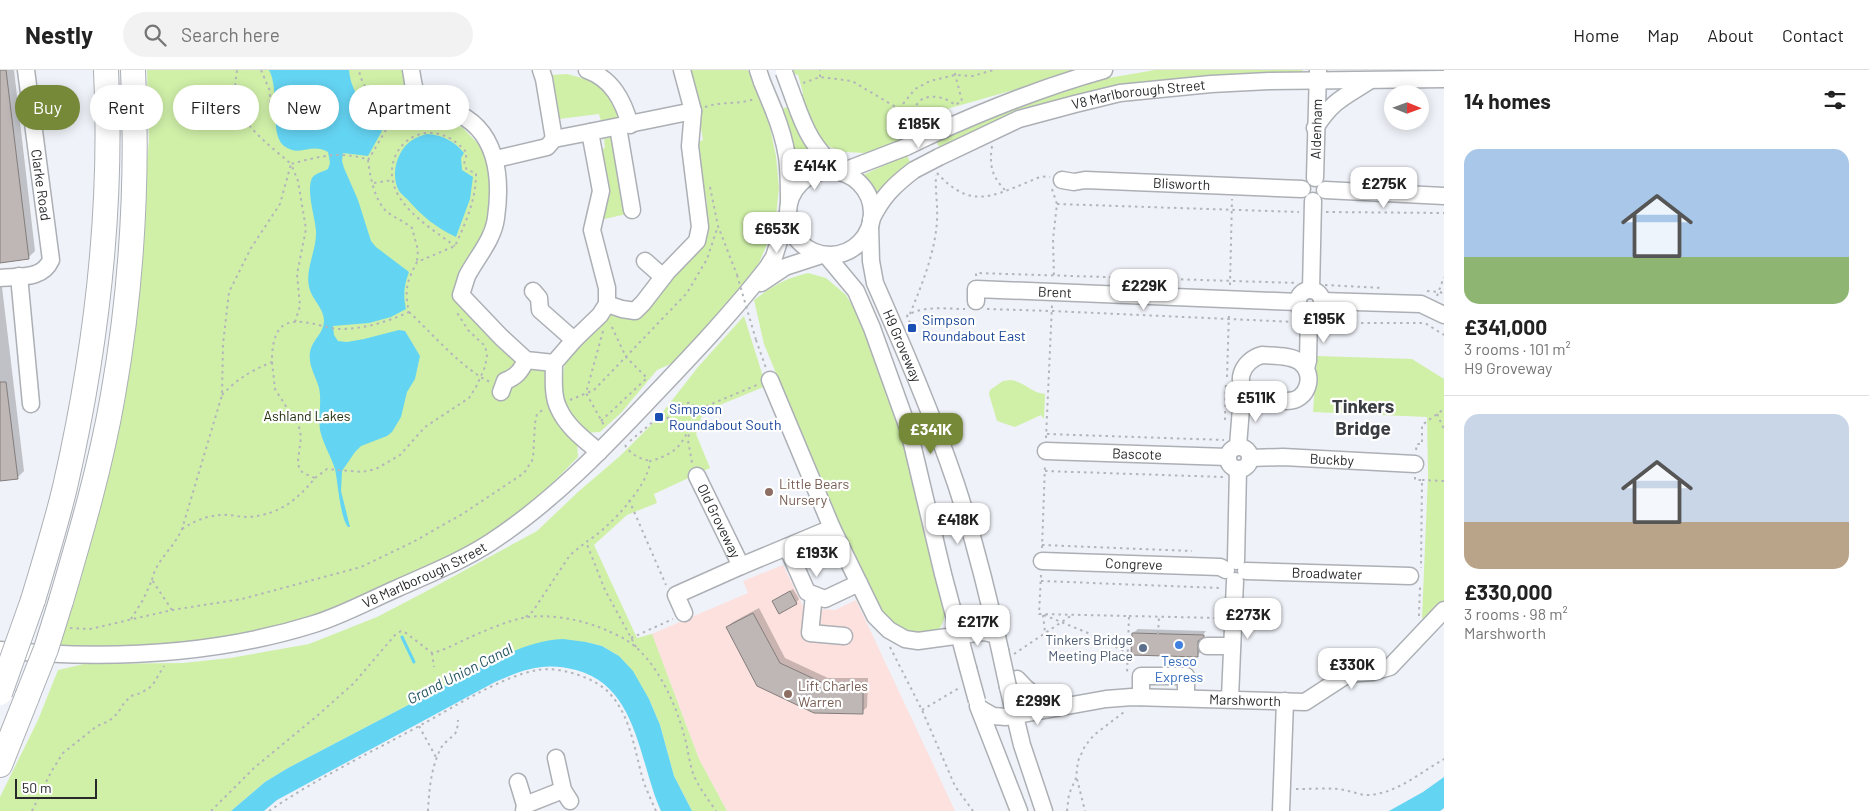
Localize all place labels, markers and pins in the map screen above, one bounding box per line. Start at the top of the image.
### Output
pin: £185K [884,106,954,149]
pin: £414K [780,148,850,191]
pin: £275K [1349,166,1419,209]
pin: £653K [742,212,812,254]
pin: £229K [1109,268,1179,311]
pin: £195K [1289,302,1359,344]
place label: Simpson Roundabout East [922,311,1026,344]
marker: Simpson Roundabout East [906,322,918,334]
pin: £511K [1221,380,1291,423]
place label: Simpson Roundabout South [669,400,781,433]
marker: Simpson Roundabout South [653,411,665,423]
pin: £341K [896,412,966,455]
place label: Little Bears Nursery [779,475,850,508]
marker: Little Bears Nursery [763,486,775,498]
pin: £418K [923,502,993,545]
pin: £193K [782,536,852,578]
pin: £273K [1213,598,1283,640]
pin: £217K [943,604,1013,647]
place label: Tinkers Bridge Meeting Place [1045,631,1133,664]
marker: Tesco Express [1173,639,1185,651]
marker: Tinkers Bridge Meeting Place [1137,642,1149,654]
pin: £330K [1317,648,1387,690]
place label: Tesco Express [1155,652,1204,685]
place label: Lift Charles Warren [798,677,868,710]
pin: £299K [1003,684,1073,726]
marker: Lift Charles Warren [782,688,794,700]

